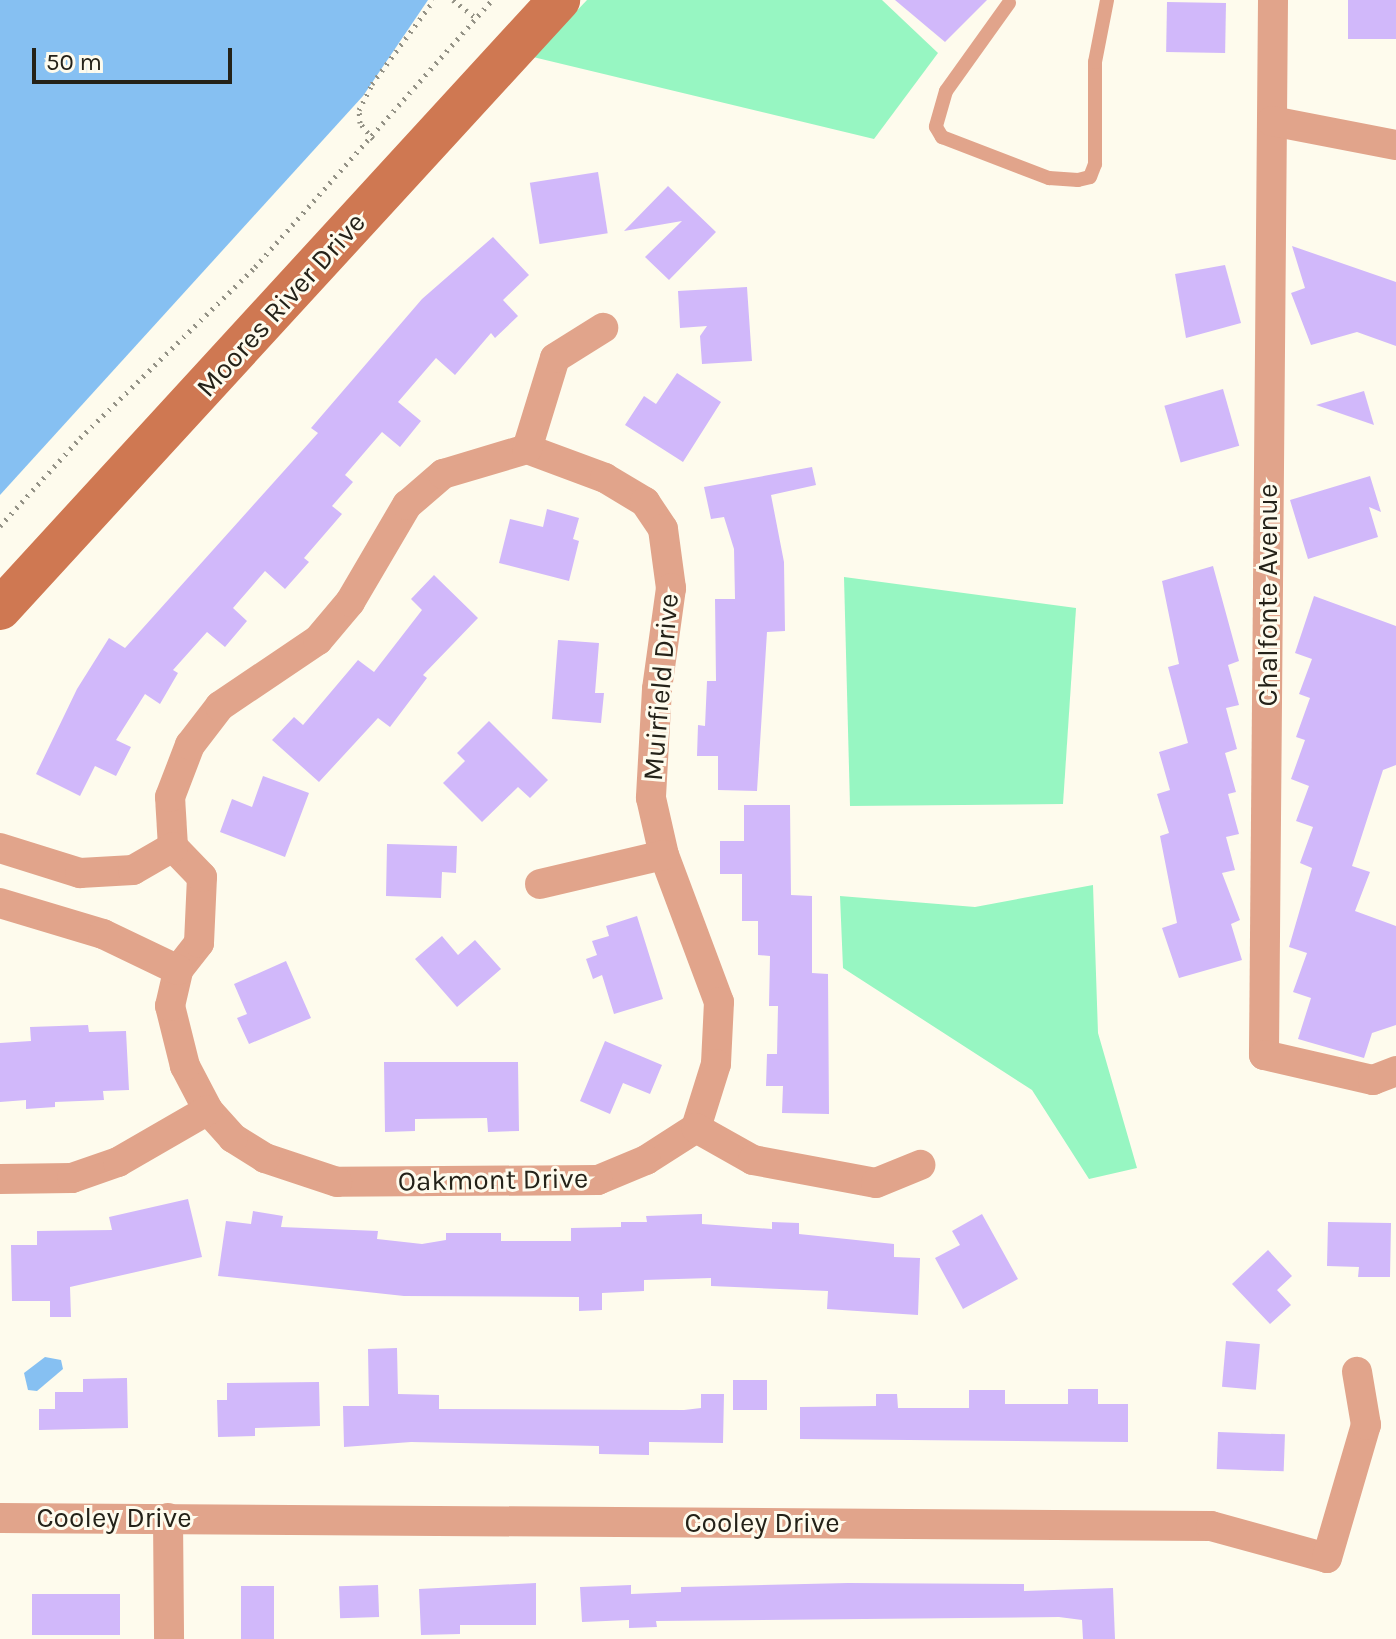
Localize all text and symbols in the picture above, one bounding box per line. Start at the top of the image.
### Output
scale bar [36,32,236,82]
text: 50 m [46,48,102,76]
street label: Moores River Drive [189,206,373,404]
street label: Chalfonte Avenue [1251,484,1285,706]
street label: Muirfield Drive [636,592,686,782]
street label: Oakmont Drive [398,1162,588,1198]
street label: Cooley Drive [36,1501,192,1535]
street label: Cooley Drive [684,1506,840,1540]

